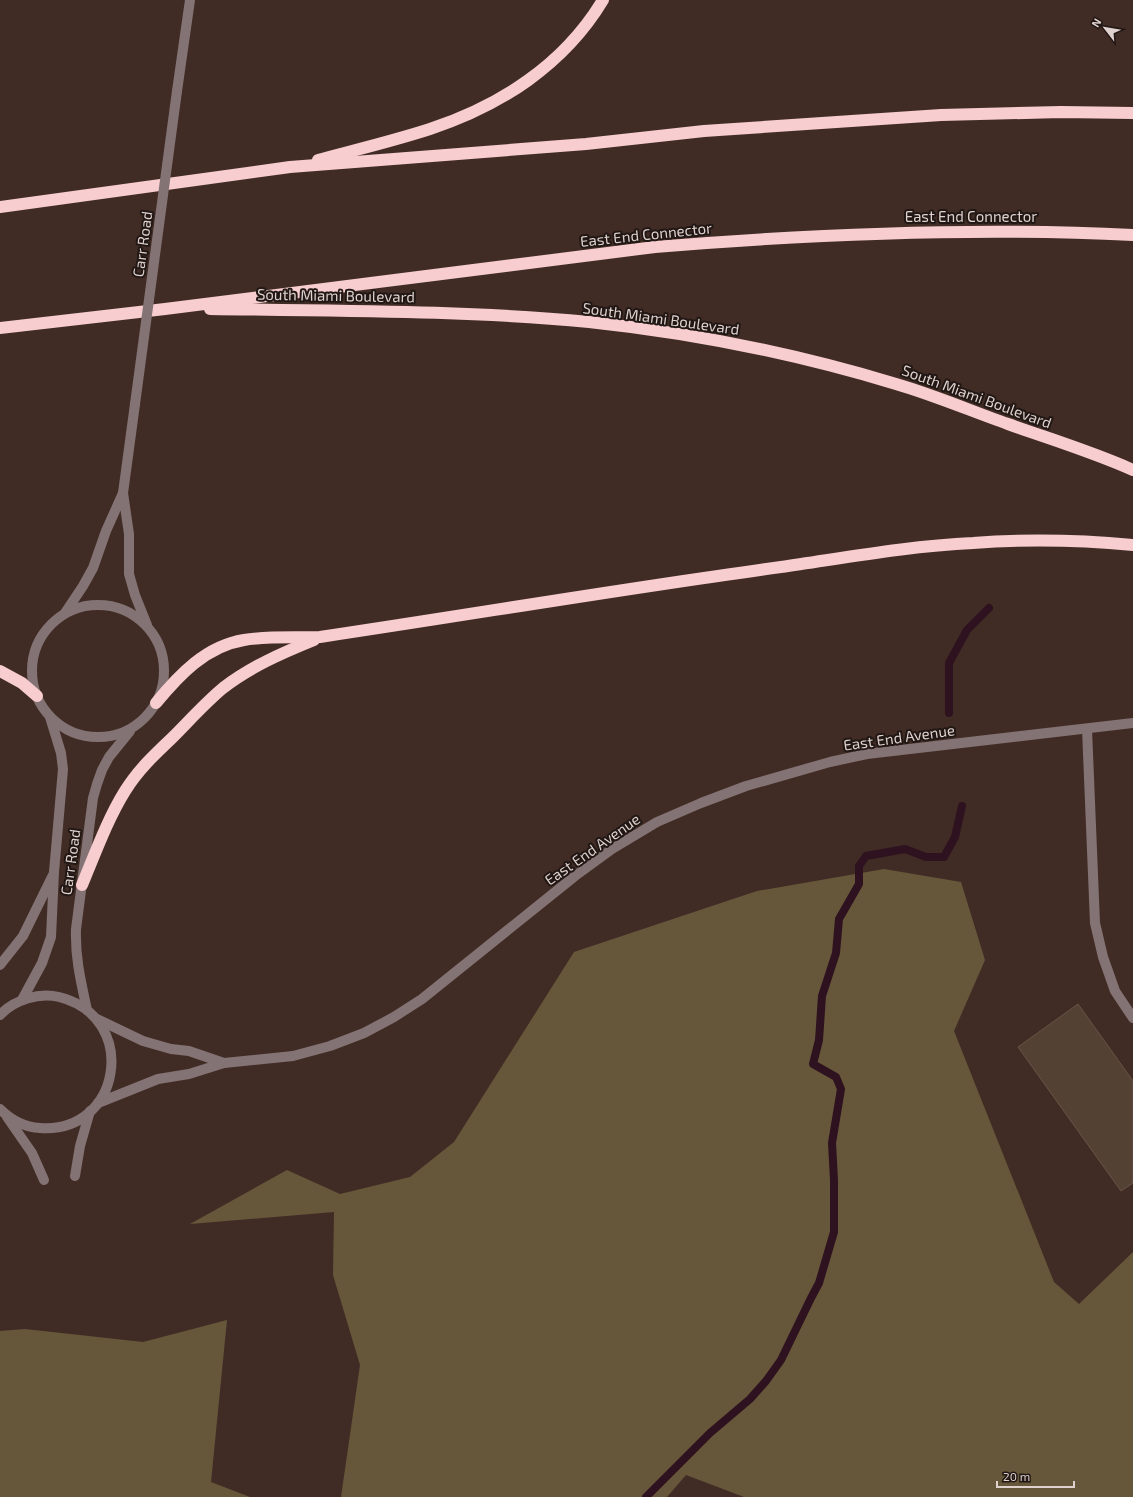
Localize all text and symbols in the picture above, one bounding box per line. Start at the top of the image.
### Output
north arrow [1085,8,1125,48]
text: N [1088,16,1104,29]
street label: East End Connector [905,207,1037,225]
street label: Carr Road [128,210,156,278]
street label: East End Connector [579,218,713,250]
street label: South Miami Boulevard [257,285,415,305]
street label: South Miami Boulevard [582,298,740,338]
street label: South Miami Boulevard [900,361,1054,431]
street label: East End Avenue [842,720,956,754]
street label: East End Avenue [541,809,643,889]
street label: Carr Road [56,828,84,896]
scale bar [997,1463,1074,1489]
text: 20 m [1003,1469,1030,1483]

